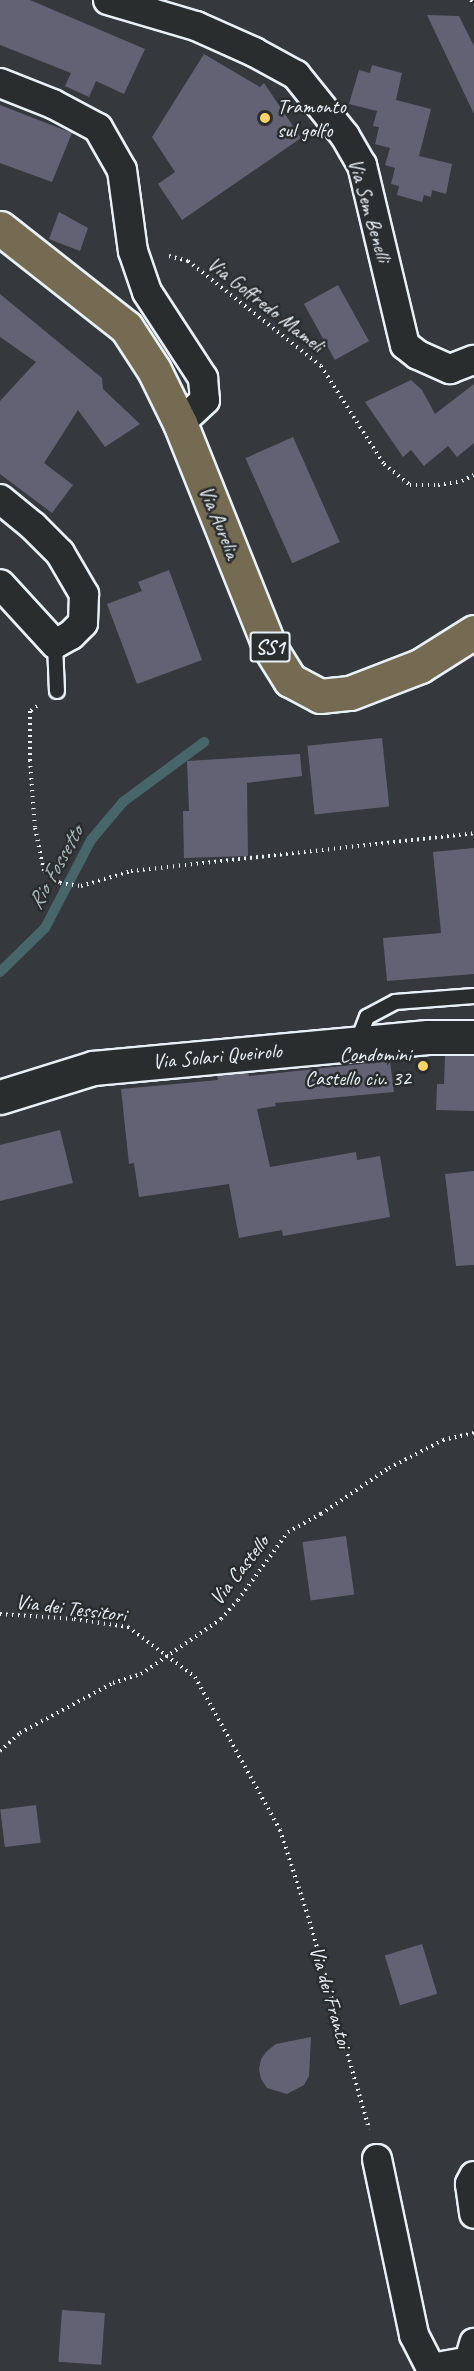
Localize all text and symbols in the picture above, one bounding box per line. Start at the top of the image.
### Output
place label: Tramonto sul golfo [277,93,346,143]
marker: Tramonto sul golfo [258,111,272,125]
street label: Via Sem Benelli [343,155,397,265]
street label: Via Goffredo Mameli [203,251,329,357]
street label: Via Aurelia [194,482,246,562]
road number: SS1 [249,630,291,664]
water label: Rio Fossetto [22,822,90,914]
street label: Via Solari Queirolo [152,1038,282,1074]
place label: Condomini Castello civ. 32 [305,1041,411,1091]
marker: Condomini Castello civ. 32 [416,1059,430,1073]
street label: Via Castello [204,1530,274,1610]
street label: Via dei Tessitori [15,1589,127,1627]
street label: Via dei Frantoi [304,1943,358,2051]

